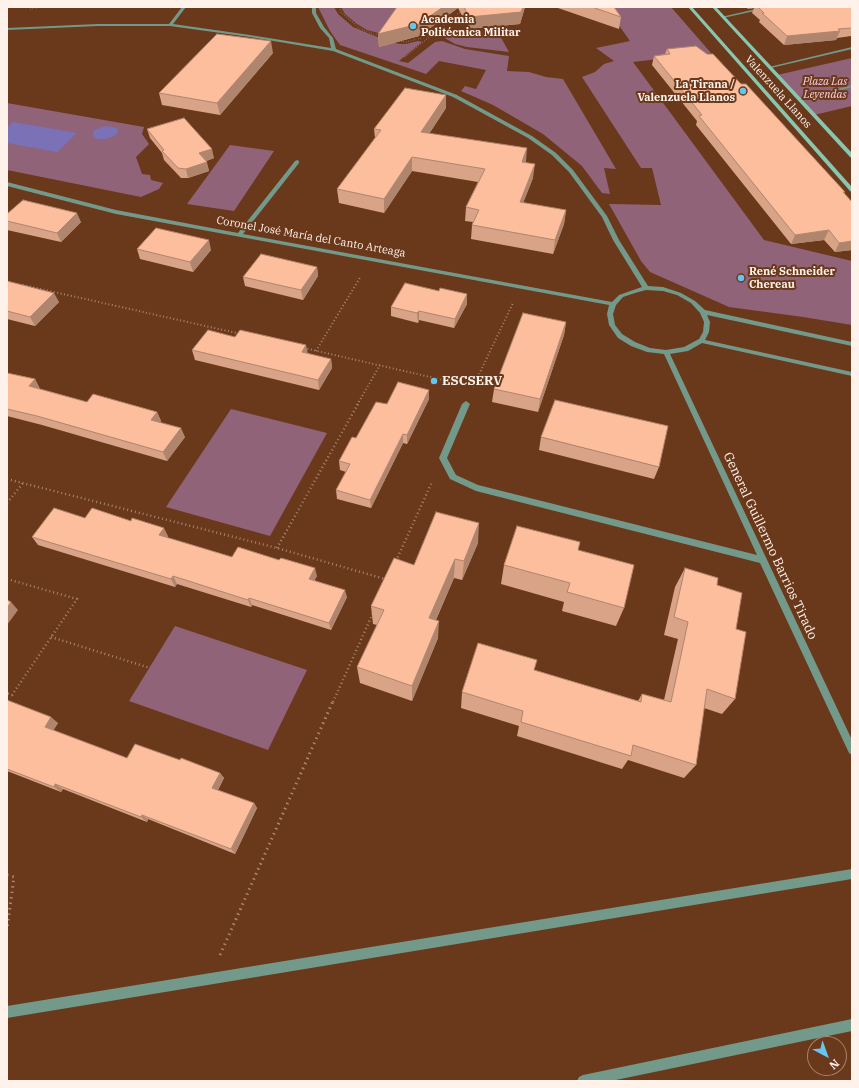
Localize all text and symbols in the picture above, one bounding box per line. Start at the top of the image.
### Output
place label: Academia Politécnica Militar [421,13,520,39]
marker: Academia Politécnica Militar [408,21,418,31]
street label: Valenzuela Llanos [742,53,814,131]
park label: Plaza Las Leyendas [803,75,847,101]
place label: La Tirana / Valenzuela Llanos [637,78,735,104]
marker: La Tirana / Valenzuela Llanos [738,86,748,96]
street label: Coronel José María del Canto Arteaga [215,214,407,260]
place label: René Schneider Chereau [749,265,835,291]
marker: René Schneider Chereau [736,273,746,283]
place label: ESCSERV [442,373,502,389]
marker: ESCSERV [429,376,439,386]
street label: General Guillermo Barrios Tirado [720,450,820,642]
north arrow [807,1036,847,1076]
text: N [826,1056,842,1072]

